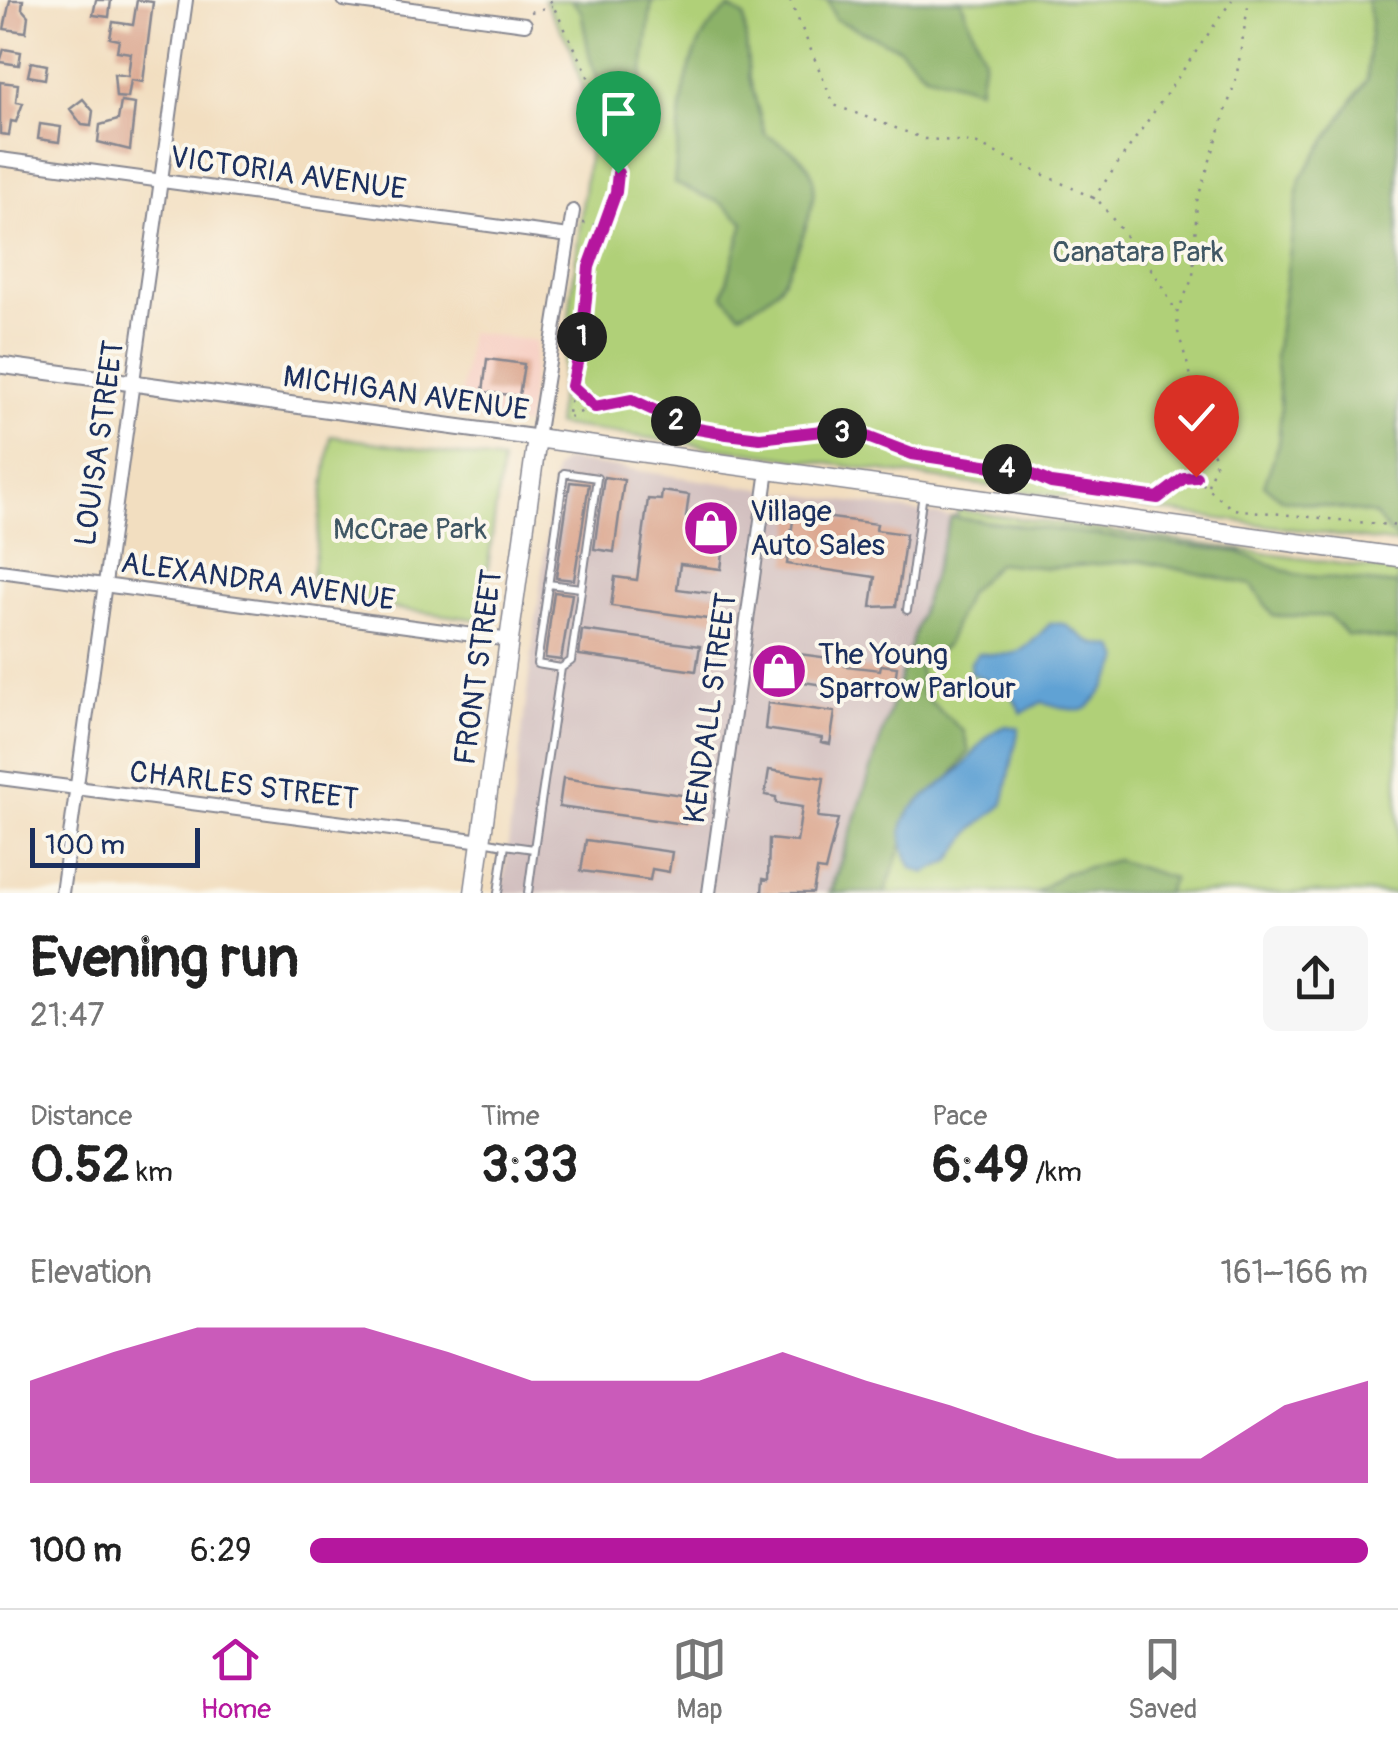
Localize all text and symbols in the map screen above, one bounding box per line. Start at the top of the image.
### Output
pin [576,71,661,174]
icon: arrive [591,86,646,141]
street label: VICTORIA AVENUE [168,139,408,208]
park label: Canatara Park [1052,234,1224,271]
pin: 1 [557,312,607,362]
text: 1 [577,319,587,354]
street label: LOUISA STREET [67,338,132,548]
street label: MICHIGAN AVENUE [281,358,531,429]
pin [1154,375,1239,478]
icon: check [1169,390,1224,445]
pin: 2 [651,396,701,446]
text: 2 [668,403,684,438]
pin: 3 [817,408,867,458]
text: 3 [834,415,850,450]
pin: 4 [982,444,1032,494]
text: 4 [999,451,1015,486]
place label: Village Auto Sales [750,493,885,564]
shop icon: Village Auto Sales [681,498,741,558]
park label: McCrae Park [333,511,487,548]
street label: ALEXANDRA AVENUE [119,544,397,619]
street label: FRONT STREET [446,567,511,767]
street label: KENDALL STREET [676,590,745,826]
place label: The Young Sparrow Parlour [818,636,1016,707]
shop icon: The Young Sparrow Parlour [749,641,809,701]
street label: CHARLES STREET [127,753,360,818]
scale bar [30,823,200,868]
text: 100 m [45,828,125,863]
text: Evening run [30,924,299,993]
button: share [1263,926,1368,1031]
text: 21:47 [30,996,104,1036]
text: Distance [30,1099,132,1134]
text: Time [481,1099,540,1134]
text: Pace [932,1099,987,1134]
text: 0.52 [30,1134,130,1197]
text: 3:33 [481,1134,578,1197]
text: 6:49 [932,1134,1029,1197]
text: km [130,1155,173,1190]
text: /km [1029,1155,1082,1190]
text: Elevation [30,1253,152,1293]
text: 161–166 m [1220,1253,1368,1293]
text: 100 m [30,1531,122,1571]
text: 6:29 [190,1531,252,1571]
tab: Home [200,1632,271,1727]
tab: Map [672,1632,727,1727]
tab: Saved [1128,1632,1197,1727]

